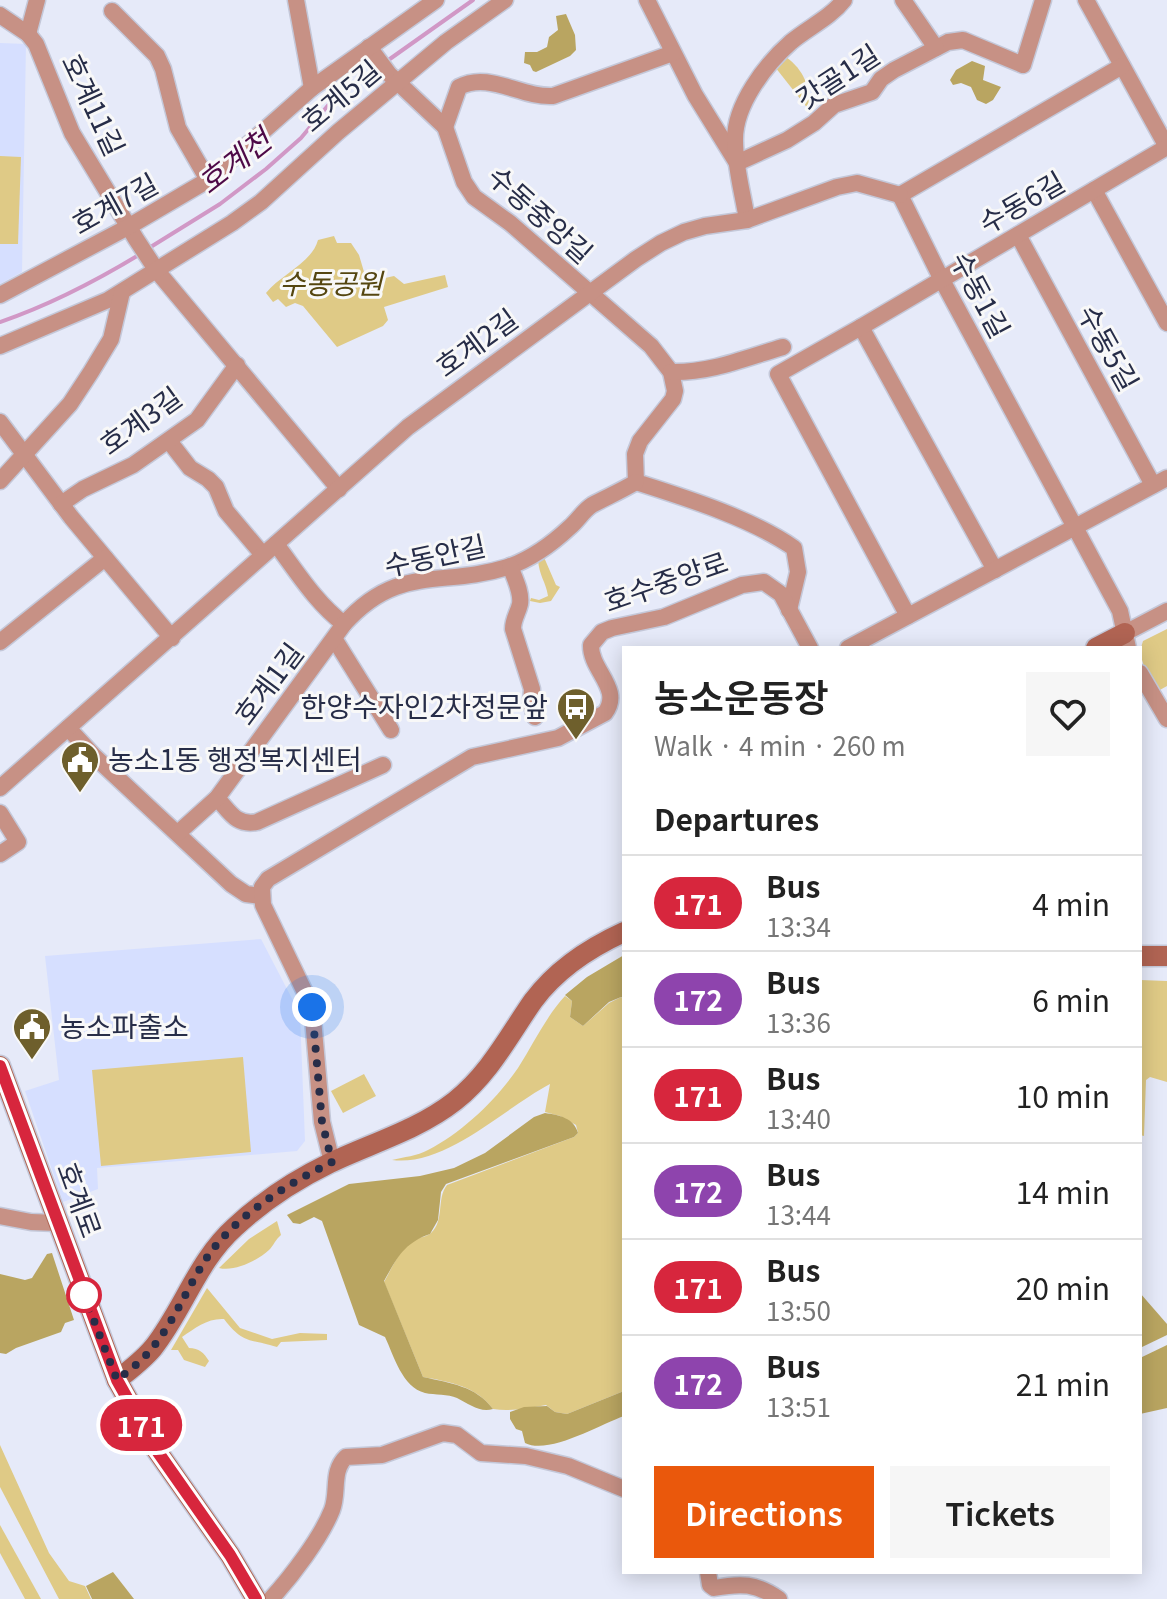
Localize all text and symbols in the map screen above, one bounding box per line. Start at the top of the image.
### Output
street label: 갓골1길 [787,33,887,117]
street label: 호계11길 [54,47,136,162]
street label: 호계5길 [291,49,388,140]
water label: 호계천 [187,115,282,202]
street label: 수동중앙길 [480,156,603,271]
street label: 수동6길 [971,161,1071,242]
street label: 호계7길 [64,162,164,242]
street label: 수동1길 [942,244,1021,344]
park label: 수동공원 [279,262,385,302]
street label: 수동5길 [1070,297,1150,397]
street label: 호계2길 [427,298,525,385]
street label: 호계3길 [91,376,189,463]
street label: 수동안길 [380,524,489,584]
street label: 호수중앙로 [598,540,733,620]
street label: 호계1길 [223,634,311,732]
text: 농소운동장 [654,668,829,723]
button: heart [1026,672,1110,756]
place label: 한양수자인2차정문앞 [301,685,548,725]
bus stop icon: 한양수자인2차정문앞 [555,686,597,741]
text: Walk · 4 min · 260 m [654,726,906,763]
place label: 농소1동 행정복지센터 [108,738,362,778]
public building icon: 농소1동 행정복지센터 [59,739,101,794]
text: Departures [654,796,819,840]
text: Bus [766,863,820,907]
text: 4 min [1032,881,1110,925]
text: 171 [673,883,723,923]
text: 13:34 [766,907,831,944]
text: Bus [766,959,820,1003]
text: 6 min [1032,977,1110,1021]
text: 172 [673,979,723,1019]
your location [292,987,332,1027]
text: 13:36 [766,1003,831,1040]
place label: 농소파출소 [60,1005,189,1045]
public building icon: 농소파출소 [11,1006,53,1061]
text: Bus [766,1055,820,1099]
text: 10 min [1016,1073,1110,1117]
text: 171 [673,1075,723,1115]
text: 13:40 [766,1099,831,1136]
text: Bus [766,1151,820,1195]
street label: 호계로 [49,1156,113,1242]
text: 14 min [1016,1169,1110,1213]
text: 172 [673,1171,723,1211]
text: 13:44 [766,1195,831,1232]
text: Bus [766,1247,820,1291]
text: 20 min [1016,1265,1110,1309]
text: 171 [673,1267,723,1307]
unlabelled marker [67,1278,101,1312]
text: 13:50 [766,1291,831,1328]
text: Bus [766,1343,820,1387]
text: 21 min [1016,1361,1110,1405]
text: 172 [673,1363,723,1403]
text: 13:51 [766,1387,831,1424]
line badge: 171 [95,1399,187,1451]
text: 171 [116,1405,166,1445]
button: Directions [654,1466,874,1558]
button: Tickets [890,1466,1110,1558]

